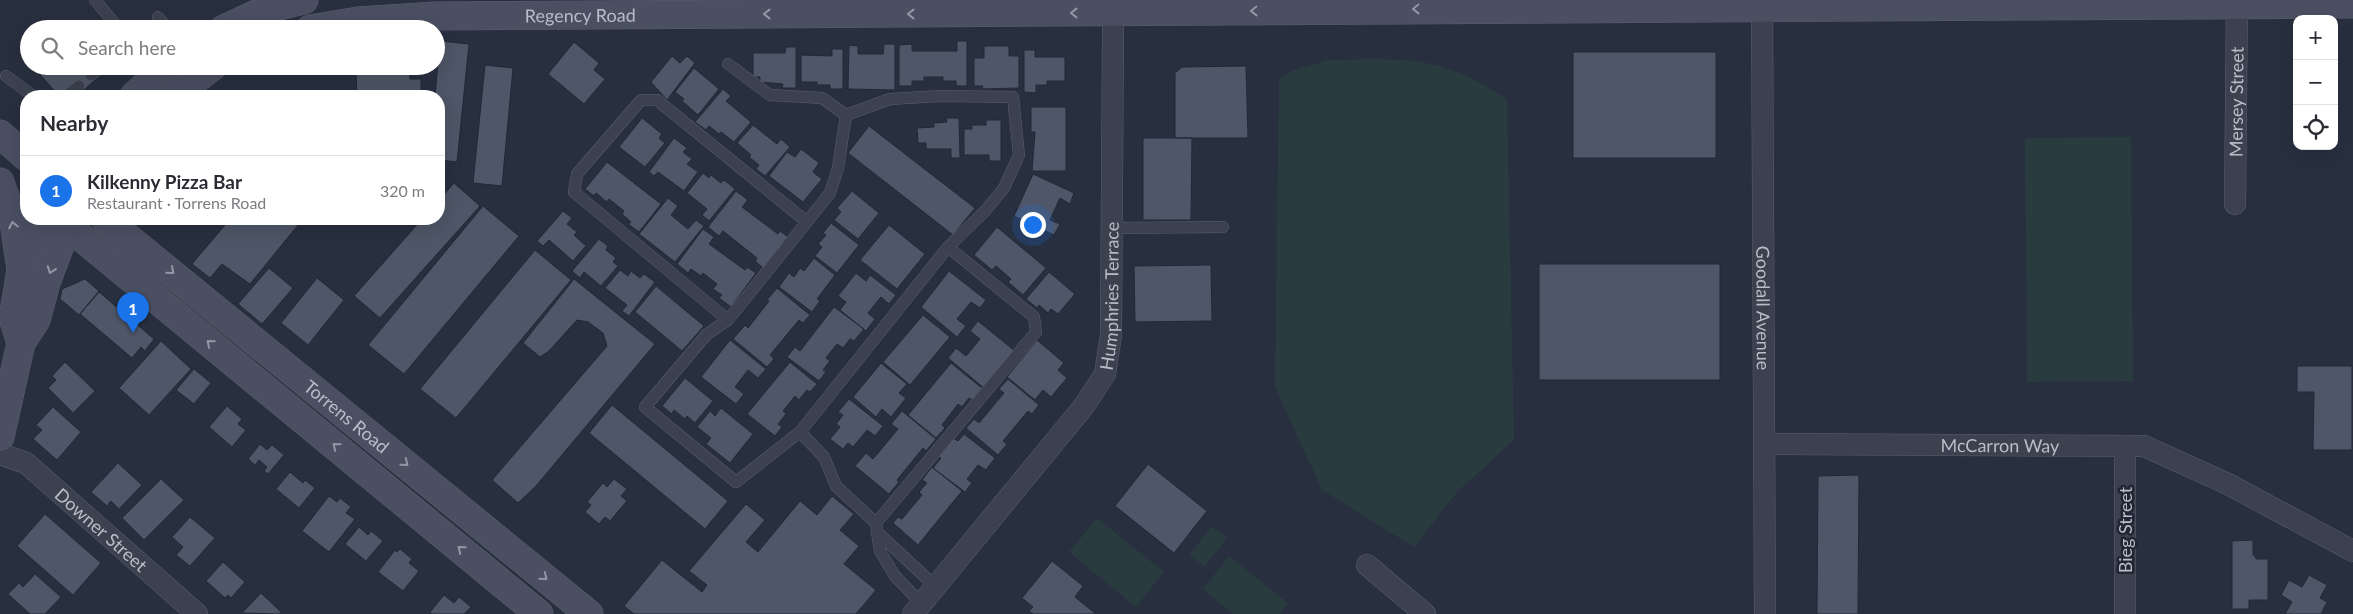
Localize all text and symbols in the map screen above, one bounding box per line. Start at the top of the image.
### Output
street label: Regency Road [525,4,636,26]
one-way arrow [1412,4,1420,14]
one-way arrow [1250,6,1258,16]
one-way arrow [1070,8,1078,18]
one-way arrow [763,9,770,19]
one-way arrow [907,9,915,19]
map controls [2293,15,2338,150]
button: + [2293,15,2338,60]
search box [20,20,445,75]
icon: search [38,34,66,62]
text: Search here [78,36,176,59]
street label: Mersey Street [2224,46,2248,157]
button: − [2293,60,2338,105]
button: locate [2293,105,2338,150]
text: Nearby [40,110,108,135]
text: Kilkenny Pizza Bar [87,170,242,193]
text: 1 [51,181,61,200]
text: 320 m [380,181,425,200]
text: Restaurant · Torrens Road [87,193,266,212]
your location [1020,212,1046,238]
one-way arrow [9,221,19,230]
street label: Humphries Terrace [1095,222,1123,372]
street label: Goodall Avenue [1752,246,1775,370]
one-way arrow [47,266,57,274]
one-way arrow [165,266,174,274]
pin: 1 [117,292,149,333]
one-way arrow [207,340,216,348]
street label: Torrens Road [300,375,394,457]
street label: McCarron Way [1941,434,2060,457]
one-way arrow [332,443,341,452]
one-way arrow [399,458,408,466]
street label: Downer Street [51,483,152,576]
street label: Bieg Street [2114,486,2136,573]
one-way arrow [458,547,467,555]
one-way arrow [538,572,547,580]

